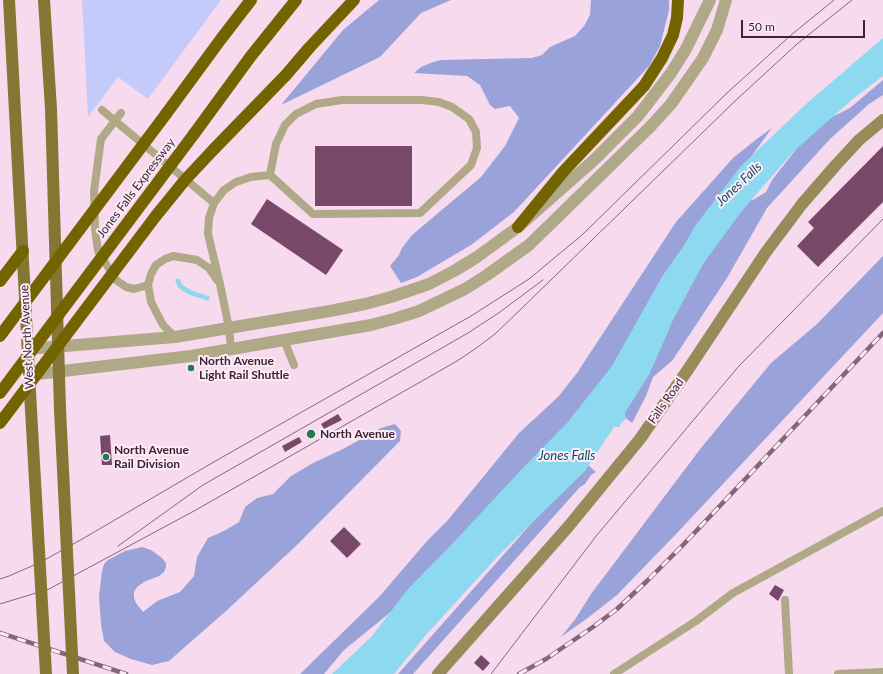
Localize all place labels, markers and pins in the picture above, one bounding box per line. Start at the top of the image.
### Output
place label: North Avenue Light Rail Shuttle [199,354,289,382]
marker: North Avenue Light Rail Shuttle [186,363,196,373]
place label: North Avenue [320,427,395,441]
marker: North Avenue [305,428,317,440]
place label: North Avenue Rail Division [114,443,189,471]
marker: North Avenue Rail Division [101,452,111,462]

